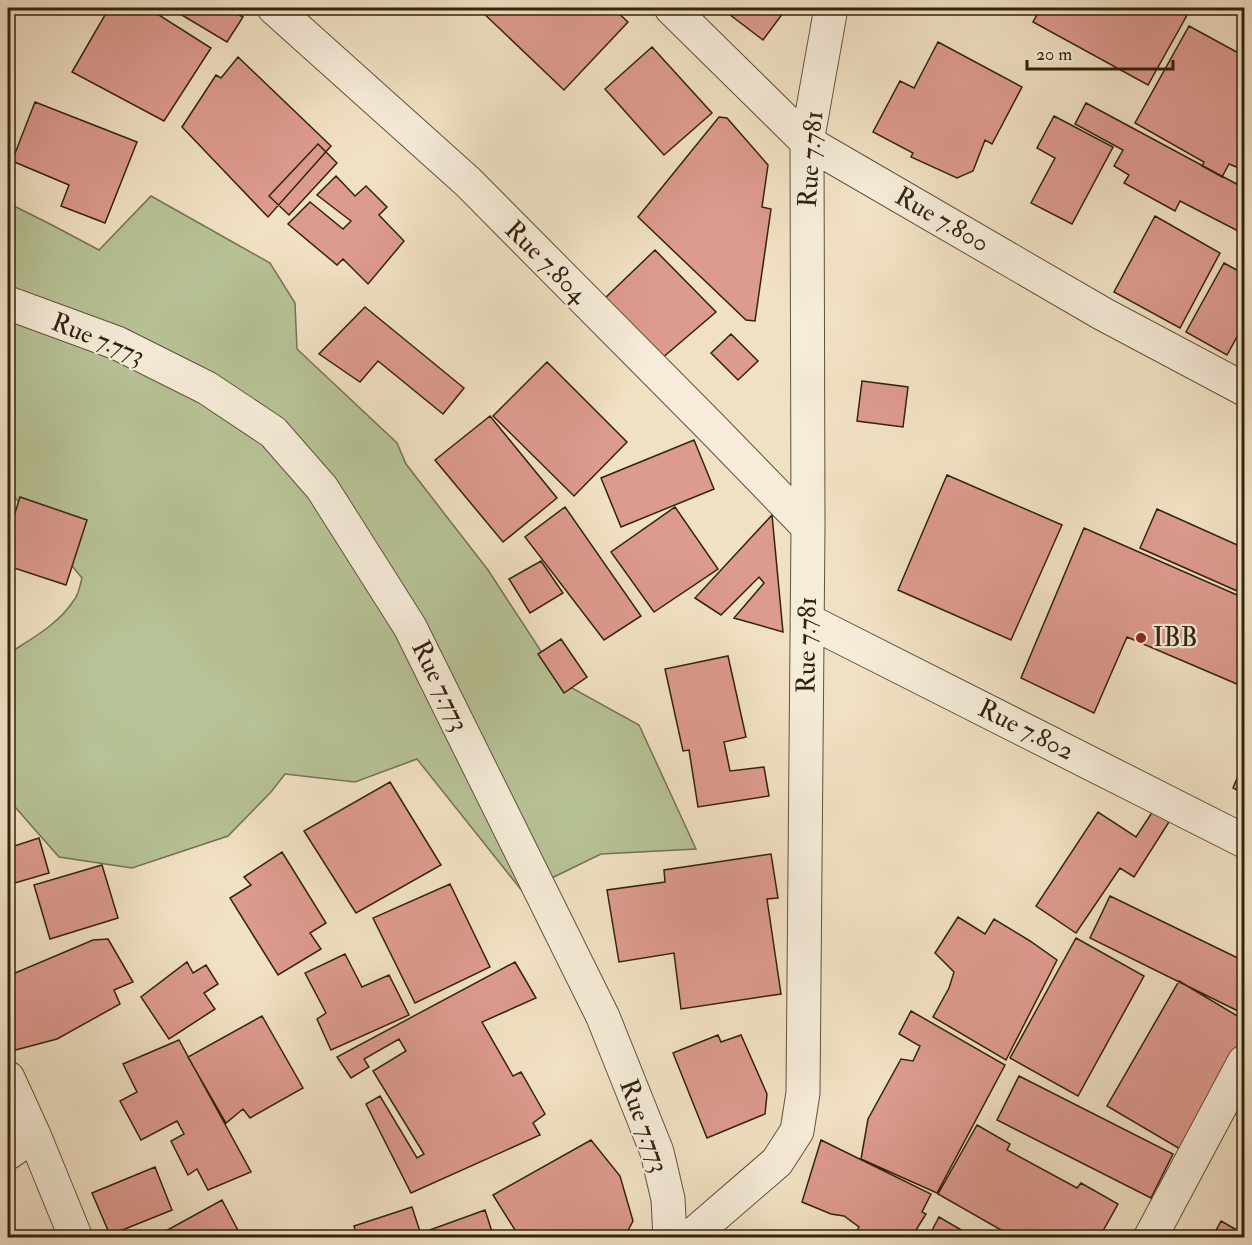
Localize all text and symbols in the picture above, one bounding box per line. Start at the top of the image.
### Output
scale bar [1027,33,1172,71]
text: 20 m [1036,43,1072,66]
street label: Rue 7.781 [792,110,830,208]
street label: Rue 7.800 [889,180,995,260]
street label: Rue 7.804 [498,214,595,311]
street label: Rue 7.773 [47,306,149,372]
street label: Rue 7.781 [790,596,824,694]
place label: IBB [1153,622,1197,654]
marker: IBB [1134,631,1148,645]
street label: Rue 7.773 [404,635,476,737]
street label: Rue 7.802 [973,692,1079,768]
street label: Rue 7.773 [612,1075,676,1177]

